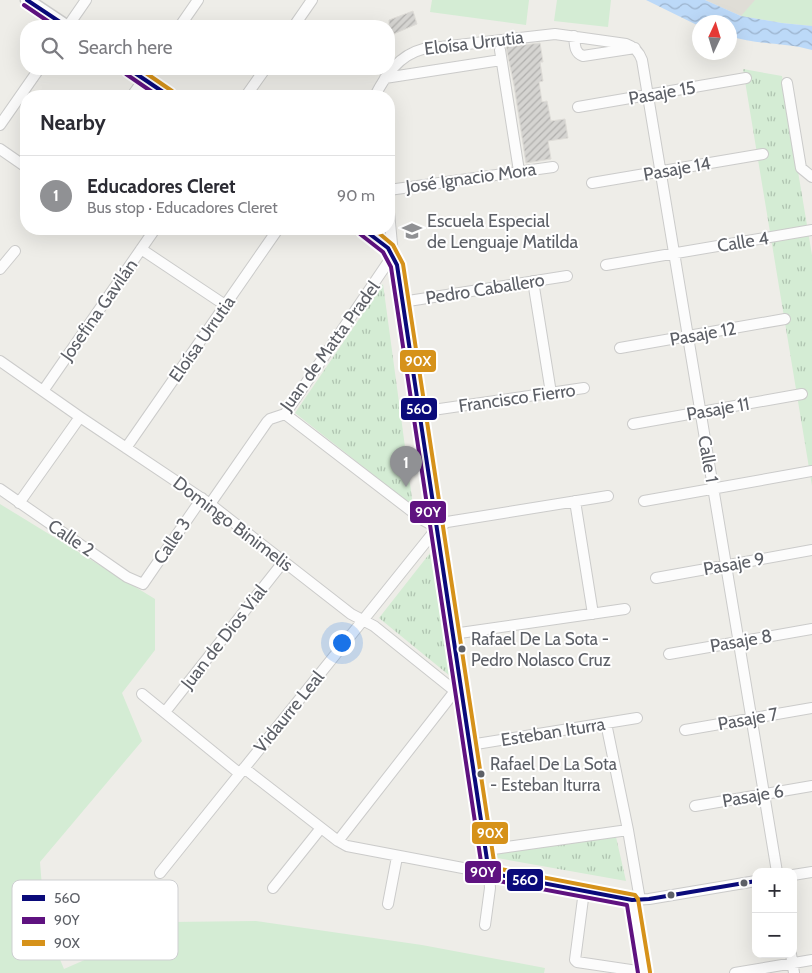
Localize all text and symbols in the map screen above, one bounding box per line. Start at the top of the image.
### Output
north arrow [692,15,737,60]
search box [20,20,395,75]
street label: Eloísa Urrutia [423,26,525,60]
icon: search [38,34,66,62]
text: Search here [78,36,172,59]
street label: Pasaje 15 [627,76,697,110]
text: Nearby [40,110,106,135]
street label: Pasaje 14 [642,152,712,186]
street label: José Ignacio Mora [403,158,538,198]
text: Educadores Cleret [87,175,236,198]
text: 1 [53,186,59,205]
text: 90 m [337,186,375,205]
text: Bus stop · Educadores Cleret [87,198,278,217]
place label: Escuela Especial de Lenguaje Matilda [427,210,578,253]
school or university icon: Escuela Especial de Lenguaje Matilda [401,220,423,242]
street label: Calle 4 [716,227,770,257]
street label: Josefina Gavilán [55,255,142,366]
street label: Pedro Caballero [424,269,546,309]
street label: Juan de Matta Pradel [275,276,385,416]
street label: Eloísa Urrutia [164,291,240,386]
street label: Pasaje 12 [668,317,738,351]
line badge: 90X [399,349,437,373]
text: 90X [405,352,431,370]
street label: Francisco Fierro [457,379,577,417]
street label: Pasaje 11 [685,393,751,425]
line badge: 56O [400,397,438,421]
text: 56O [406,400,432,418]
street label: Calle 1 [693,434,723,484]
pin: 1 [390,446,422,487]
street label: Domingo Binimelis [169,472,297,576]
line badge: 90Y [409,500,447,524]
text: 90Y [415,503,441,521]
street label: Calle 3 [149,514,195,568]
street label: Calle 2 [44,515,98,561]
street label: Pasaje 9 [702,548,766,580]
street label: Juan de Dios Vial [176,580,272,694]
street label: Pasaje 8 [708,625,774,657]
place label: Rafael De La Sota - Pedro Nolasco Cruz [471,629,611,670]
your location [329,630,355,656]
marker: Rafael De La Sota - Pedro Nolasco Cruz [457,644,467,654]
street label: Vidaurre Leal [249,666,329,757]
street label: Pasaje 7 [716,703,780,735]
street label: Esteban Iturra [499,713,607,751]
place label: Rafael De La Sota - Esteban Iturra [490,754,618,795]
marker: Rafael De La Sota - Esteban Iturra [476,769,486,779]
street label: Pasaje 6 [721,780,785,812]
line badge: 90X [471,821,509,845]
text: 90X [477,824,503,842]
line badge: 90Y [464,860,502,884]
text: 90Y [470,863,496,881]
line badge: 56O [506,868,544,892]
map controls [752,868,797,958]
button: + [752,868,797,913]
text: 56O [512,871,538,889]
unlabelled marker [739,878,749,888]
legend [12,880,178,960]
text: 56O [54,889,81,907]
unlabelled marker [666,890,676,900]
text: 90Y [54,911,80,929]
button: − [752,913,797,958]
text: 90X [54,934,81,952]

